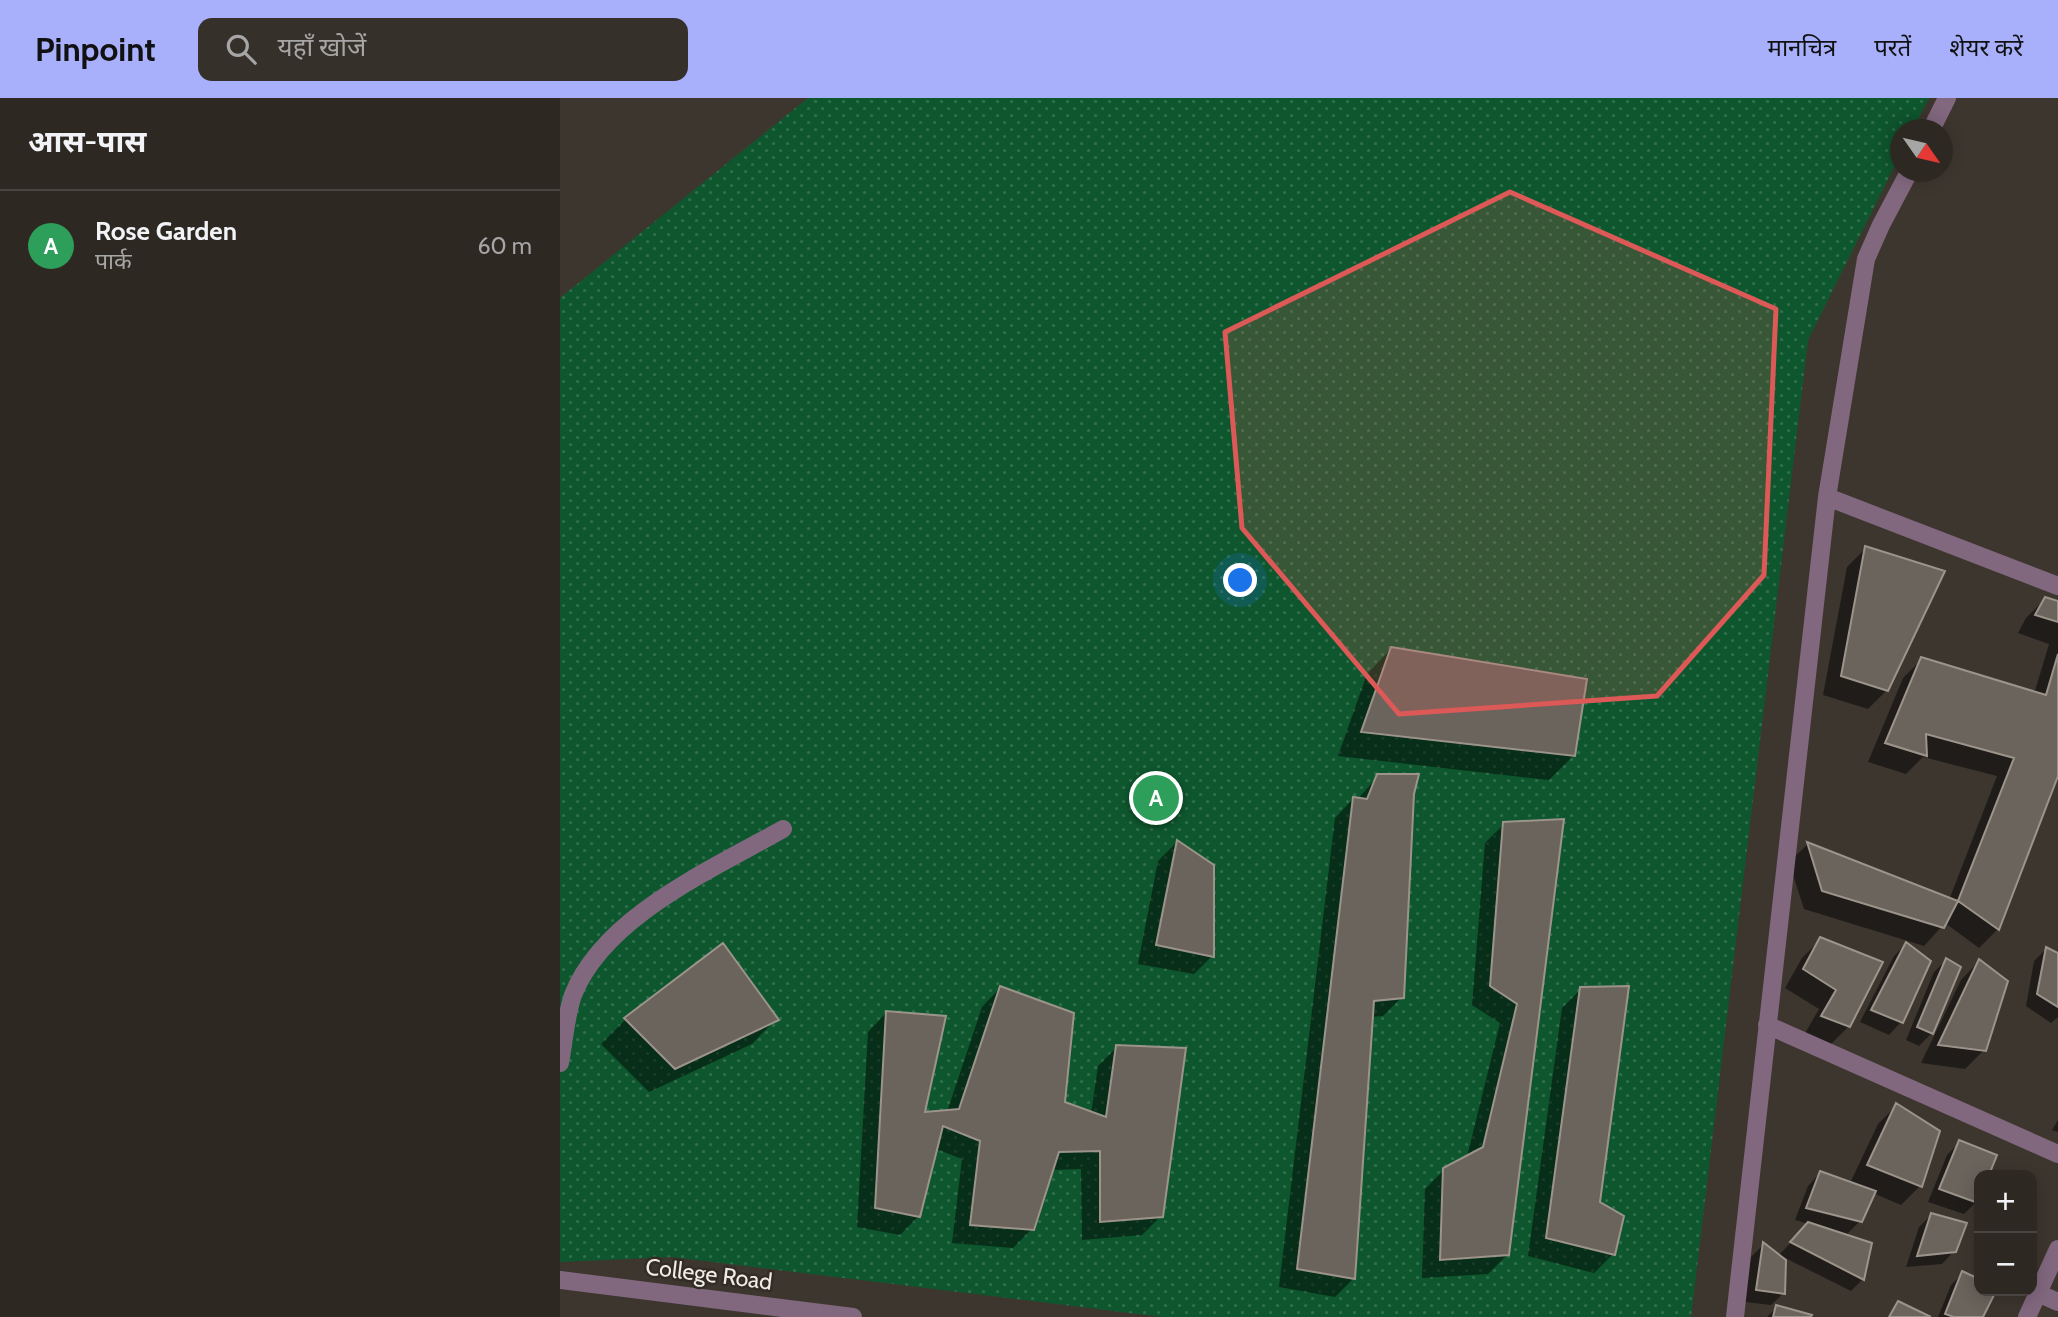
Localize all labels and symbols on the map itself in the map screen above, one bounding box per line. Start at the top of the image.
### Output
north arrow [1890,119,1953,182]
your location [1223,563,1257,597]
pin: A [1133,772,1179,824]
street label: College Road [644,1252,774,1296]

